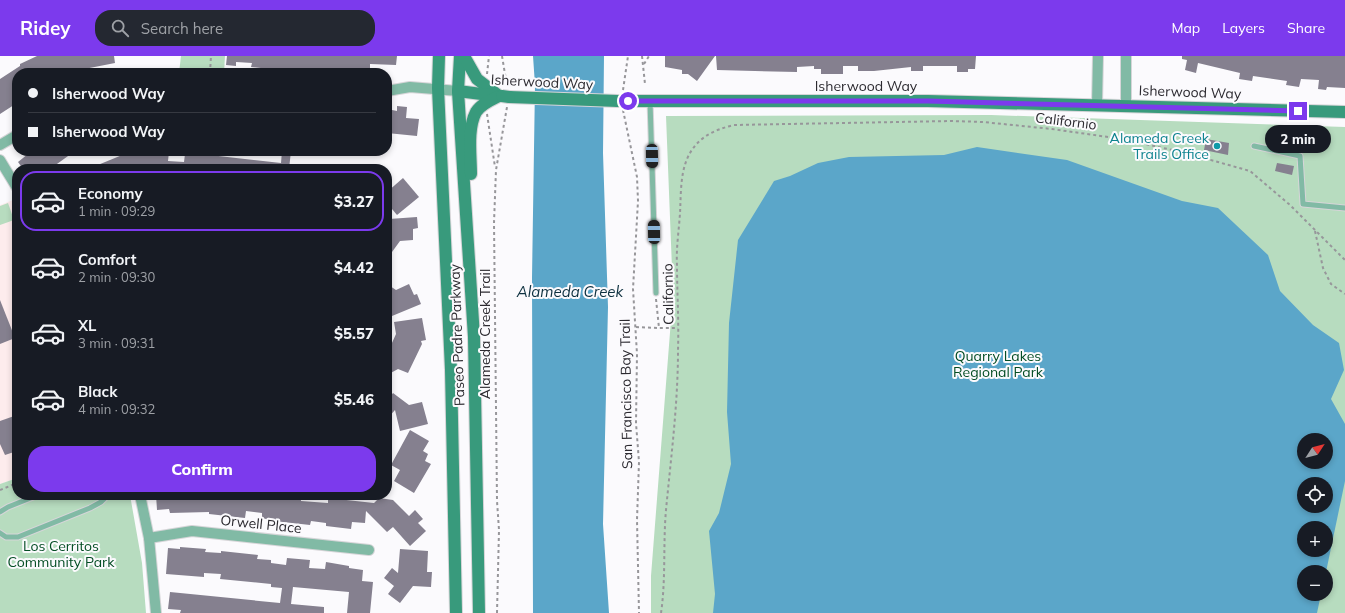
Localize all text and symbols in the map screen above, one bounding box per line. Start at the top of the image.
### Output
search box [95,10,375,46]
text: Ridey [20,16,71,40]
icon: search [109,17,131,39]
text: Search here [141,19,223,38]
text: Map [1171,19,1200,37]
text: Layers [1222,19,1265,37]
text: Share [1287,19,1325,37]
street label: Isherwood Way [490,70,594,94]
street label: Isherwood Way [815,77,918,95]
street label: Isherwood Way [1138,81,1242,103]
text: Isherwood Way [52,84,165,103]
route start [619,92,637,110]
route end [1289,102,1307,120]
street label: Californio [1034,108,1098,134]
text: Isherwood Way [52,122,165,141]
callout: 2 min [1265,125,1331,153]
place label: Alameda Creek Trails Office [1110,129,1210,163]
text: 2 min [1281,131,1315,147]
marker: Alameda Creek Trails Office [1212,141,1222,151]
car [646,144,658,168]
icon: car [30,183,66,219]
text: Economy [78,184,143,203]
text: $3.27 [334,192,374,211]
text: 1 min · 09:29 [78,203,155,219]
car [648,220,660,244]
icon: car [30,249,66,285]
text: Comfort [78,250,136,269]
text: $4.42 [334,258,374,277]
street label: Paseo Padre Parkway [446,263,468,406]
street label: Californio [658,263,678,325]
text: 2 min · 09:30 [78,269,155,285]
street label: Alameda Creek Trail [476,269,494,399]
water label: Alameda Creek [516,282,625,301]
icon: car [30,315,66,351]
text: XL [78,316,96,335]
street label: San Francisco Bay Trail [616,319,636,469]
text: $5.57 [334,324,374,343]
text: 3 min · 09:31 [78,335,155,351]
park label: Quarry Lakes Regional Park [953,347,1044,381]
icon: car [30,381,66,417]
text: Black [78,382,117,401]
text: $5.46 [334,390,374,409]
text: 4 min · 09:32 [78,401,155,417]
north arrow [1297,433,1333,469]
map controls [1297,433,1333,601]
button: Confirm [28,446,376,492]
button: locate [1297,477,1333,513]
street label: Orwell Place [220,511,302,537]
button: + [1297,521,1333,557]
park label: Los Cerritos Community Park [8,537,115,571]
button: − [1297,565,1333,601]

